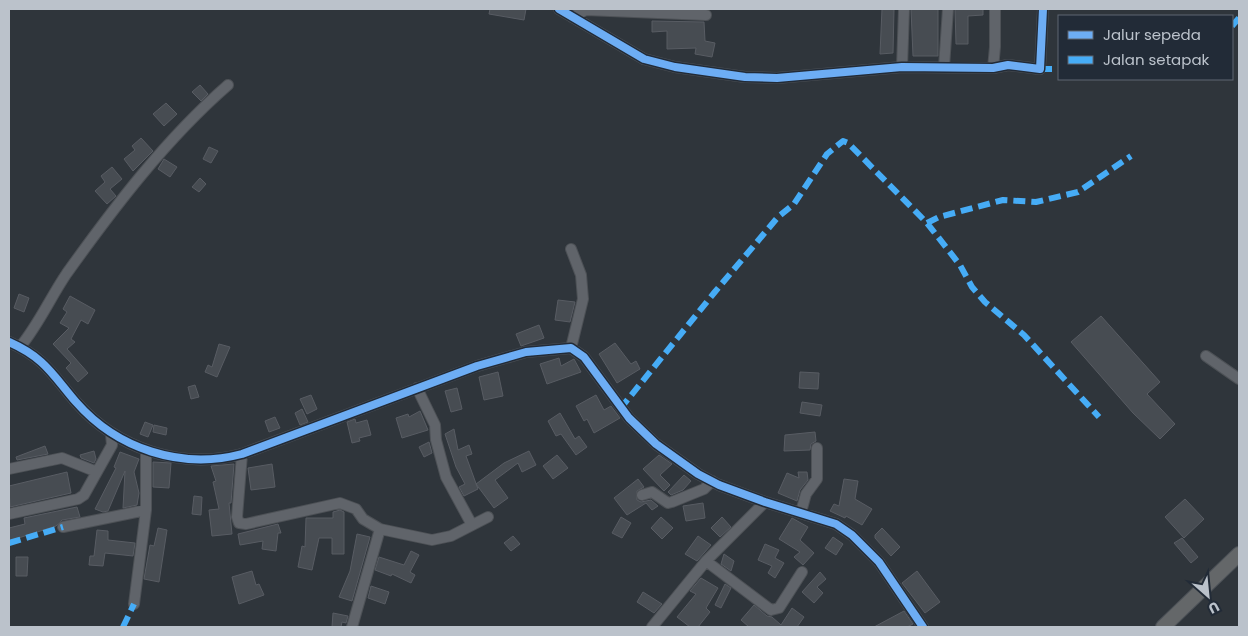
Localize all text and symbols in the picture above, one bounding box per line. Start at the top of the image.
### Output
legend [1058,15,1233,80]
text: Jalur sepeda [1103,24,1201,45]
text: Jalan setapak [1103,49,1210,70]
north arrow [1183,571,1233,621]
text: U [1205,596,1223,619]

